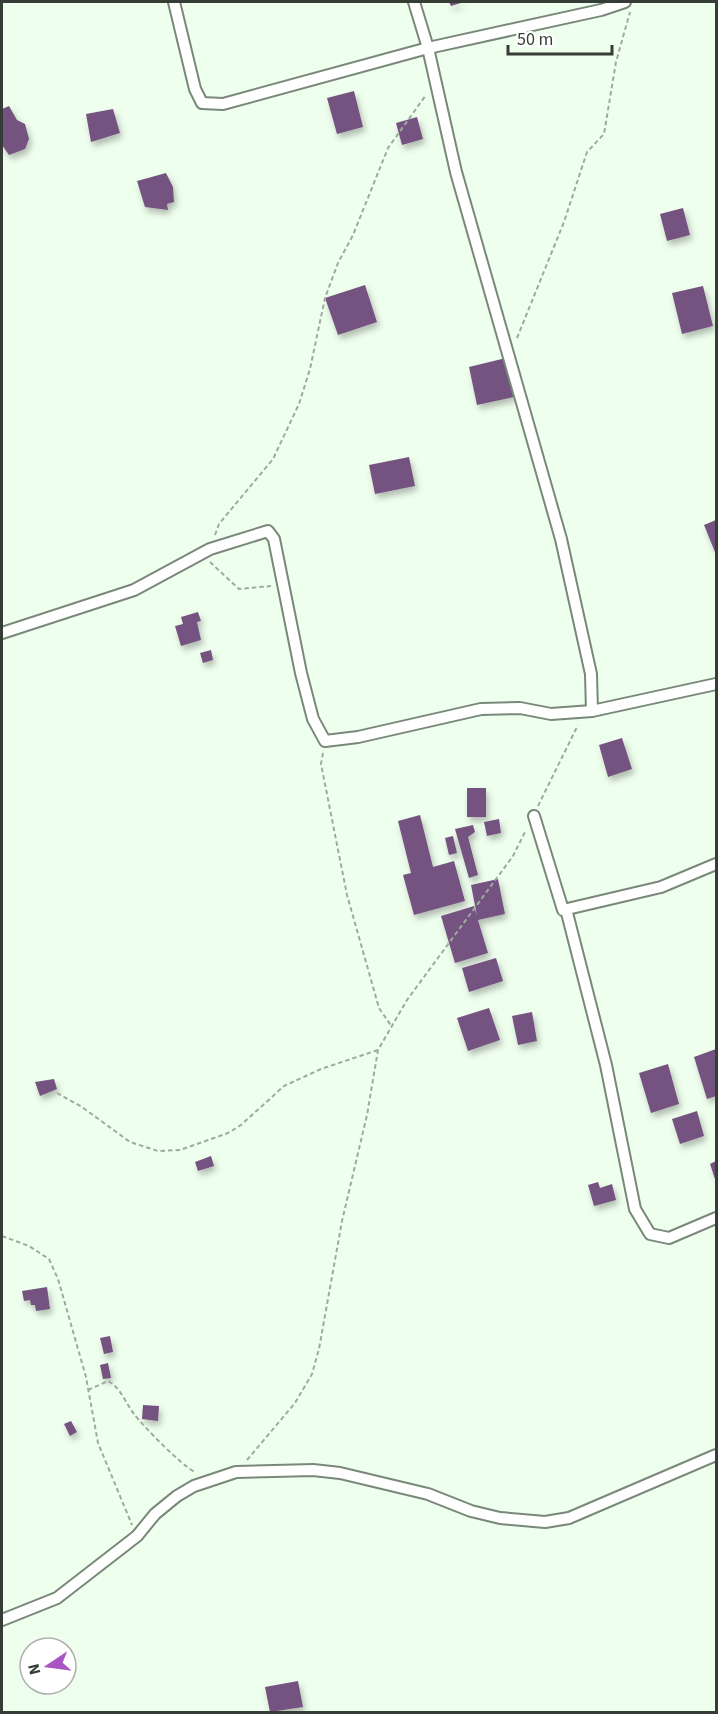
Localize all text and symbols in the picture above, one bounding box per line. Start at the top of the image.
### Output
scale bar [508,18,612,56]
text: 50 m [517,27,553,52]
north arrow [18,1636,78,1696]
text: N [22,1661,46,1677]

